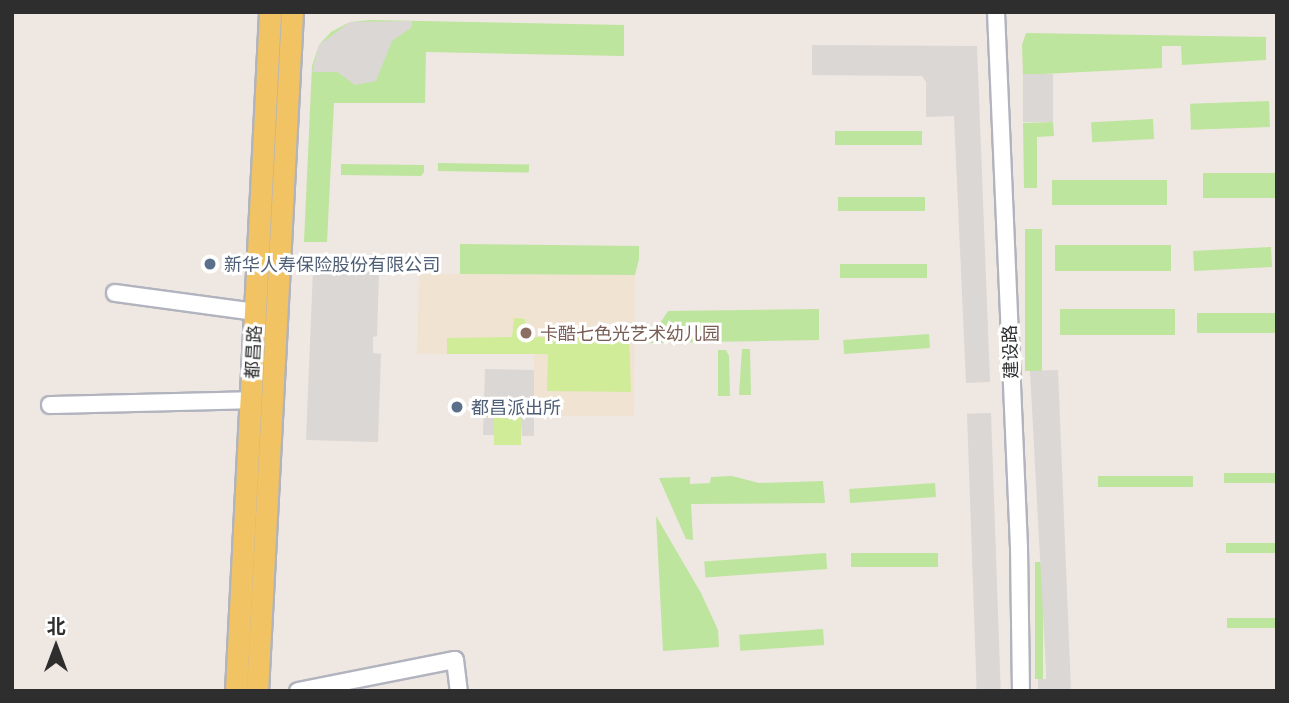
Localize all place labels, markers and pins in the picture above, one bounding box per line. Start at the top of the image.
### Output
place label: 新华人寿保险股份有限公司 [224,253,440,275]
marker: 新华人寿保险股份有限公司 [202,256,218,272]
place label: 卡酷七色光艺术幼儿园 [540,322,720,344]
marker: 卡酷七色光艺术幼儿园 [518,325,534,341]
place label: 都昌派出所 [471,396,561,418]
marker: 都昌派出所 [449,399,465,415]

